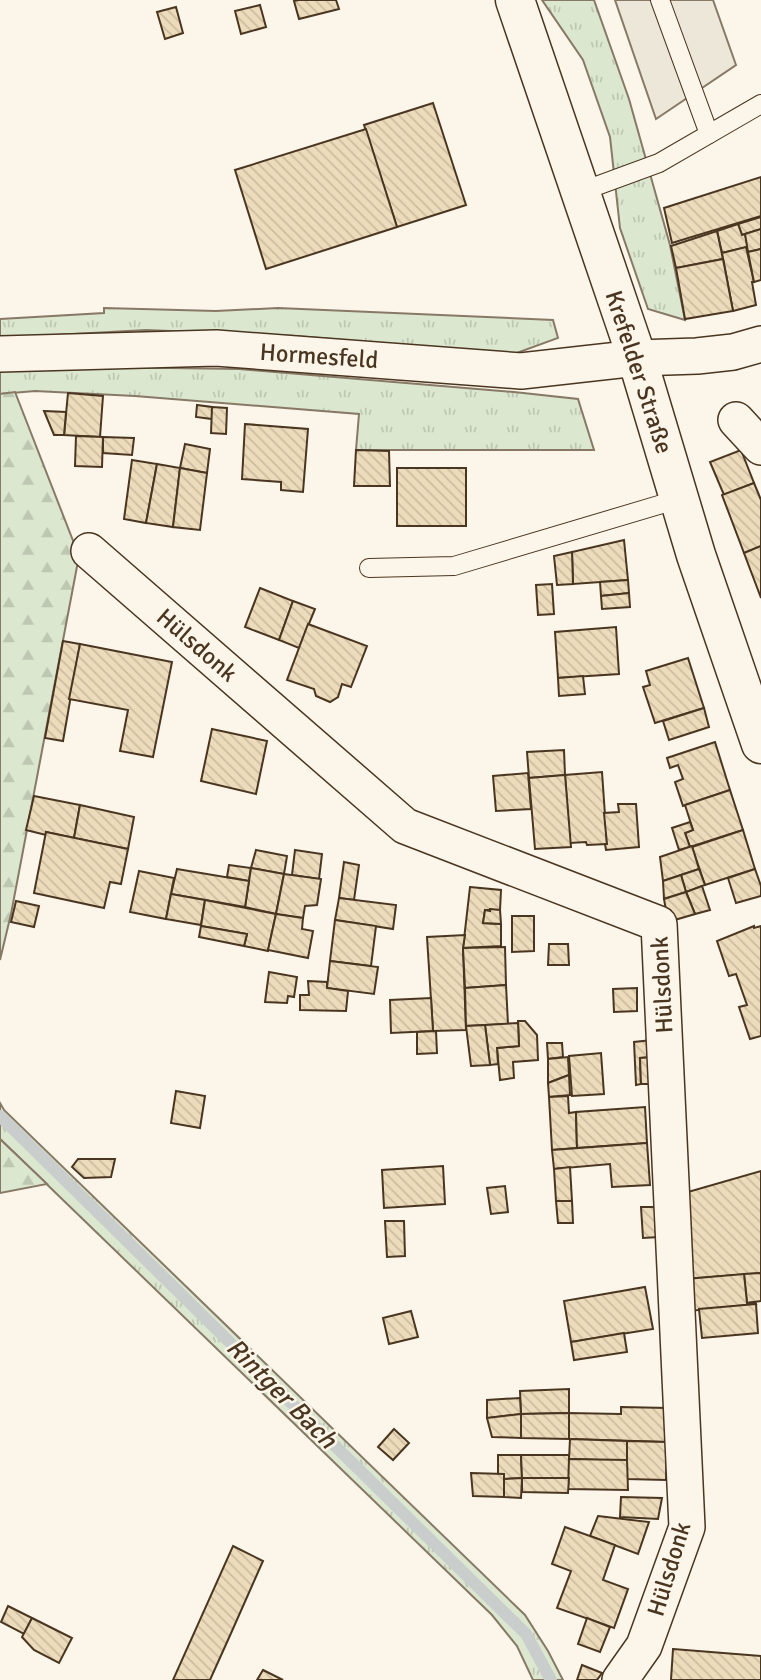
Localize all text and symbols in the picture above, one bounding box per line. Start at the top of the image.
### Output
street label: Krefelder Straße [598,287,680,457]
street label: Hormesfeld [259,337,379,375]
street label: Hülsdonk [150,602,244,688]
street label: Hülsdonk [644,936,680,1034]
water label: Rintger Bach [219,1332,344,1456]
street label: Hülsdonk [640,1518,698,1620]

